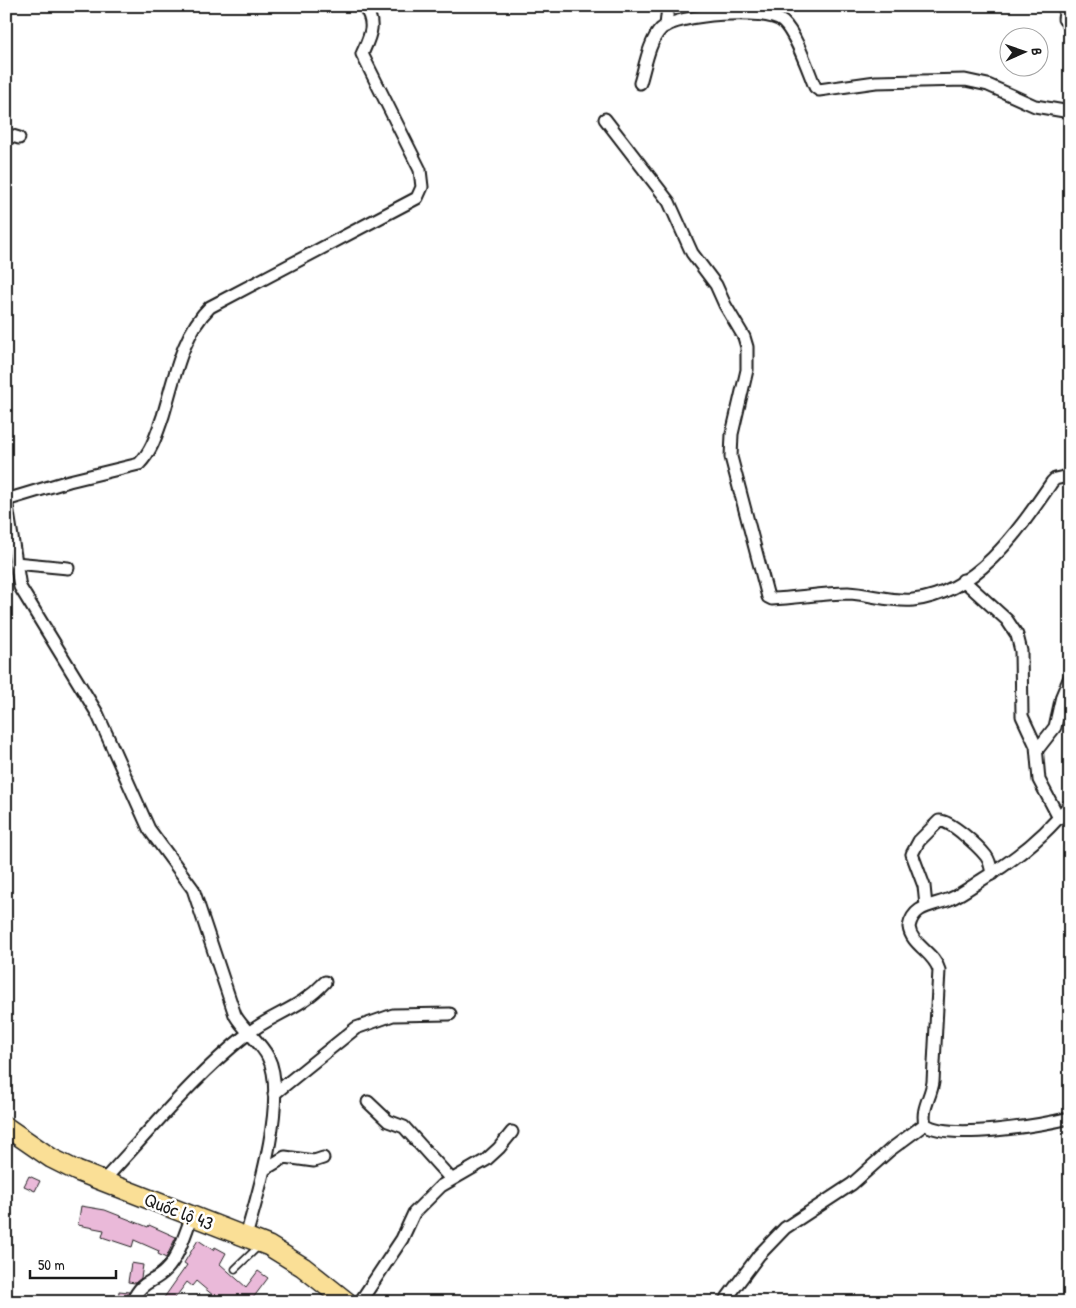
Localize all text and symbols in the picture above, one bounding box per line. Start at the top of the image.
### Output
north arrow [998,28,1048,78]
text: B [1028,48,1047,55]
street label: Quốc lộ 43 [141,1186,217,1236]
scale bar [30,1248,116,1280]
text: 50 m [38,1254,65,1275]

